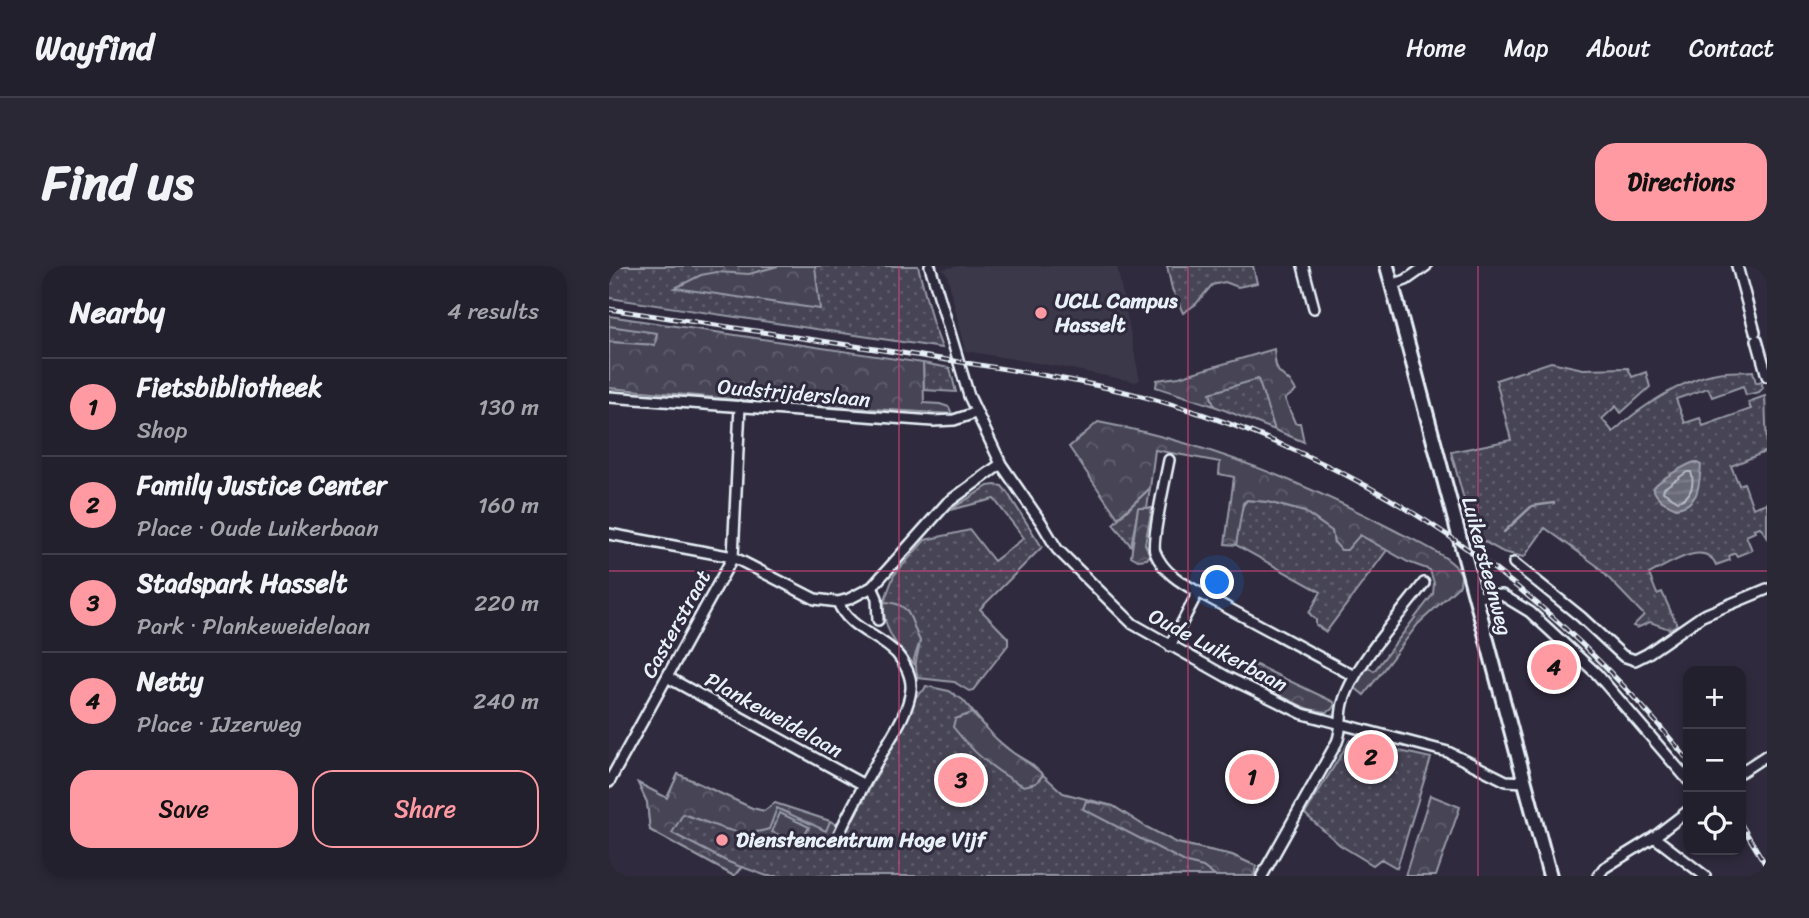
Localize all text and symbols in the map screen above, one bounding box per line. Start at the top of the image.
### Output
text: Wayfind [35,19,154,77]
text: Home [1406,27,1466,69]
text: Map [1504,27,1548,69]
text: About [1586,27,1651,69]
text: Contact [1689,27,1774,69]
text: Find us [42,139,194,226]
button: Directions [1595,143,1767,221]
place label: UCLL Campus Hasselt [1054,282,1178,344]
text: Nearby [70,285,165,339]
text: 4 results [447,291,539,332]
marker: UCLL Campus Hasselt [1033,305,1049,321]
text: Fietsbibliotheek [137,364,322,410]
street label: Oudstrijderslaan [716,367,872,419]
text: 1 [88,387,98,428]
text: 130 m [478,387,539,428]
text: Shop [137,410,187,451]
text: Family Justice Center [137,462,387,508]
text: 2 [86,485,100,526]
text: 160 m [478,485,539,526]
street label: Luikersteenweg [1450,492,1524,640]
text: Place · Oude Luikerbaan [137,508,379,549]
text: Stadspark Hasselt [137,560,348,606]
street label: Casterstraat [630,562,722,686]
your location [1200,565,1234,599]
text: 3 [87,583,99,624]
text: 220 m [474,583,539,624]
street label: Oude Luikerbaan [1141,597,1295,703]
text: Park · Plankeweidelaan [137,606,370,647]
pin: 4 [1531,641,1577,693]
text: Netty [137,658,203,704]
street label: Plankeweidelaan [698,661,850,769]
map controls [1683,666,1746,855]
button: + [1683,666,1746,729]
text: 4 [86,681,100,722]
text: 240 m [473,681,539,722]
text: Place · IJzerweg [137,704,302,745]
button: − [1683,729,1746,792]
pin: 2 [1348,731,1394,783]
pin: 1 [1229,751,1275,803]
pin: 3 [938,754,984,806]
button: Save [70,770,298,848]
button: Share [312,770,539,848]
button: locate [1683,792,1746,855]
place label: Dienstencentrum Hoge Vijf [736,821,989,859]
marker: Dienstencentrum Hoge Vijf [714,832,730,848]

